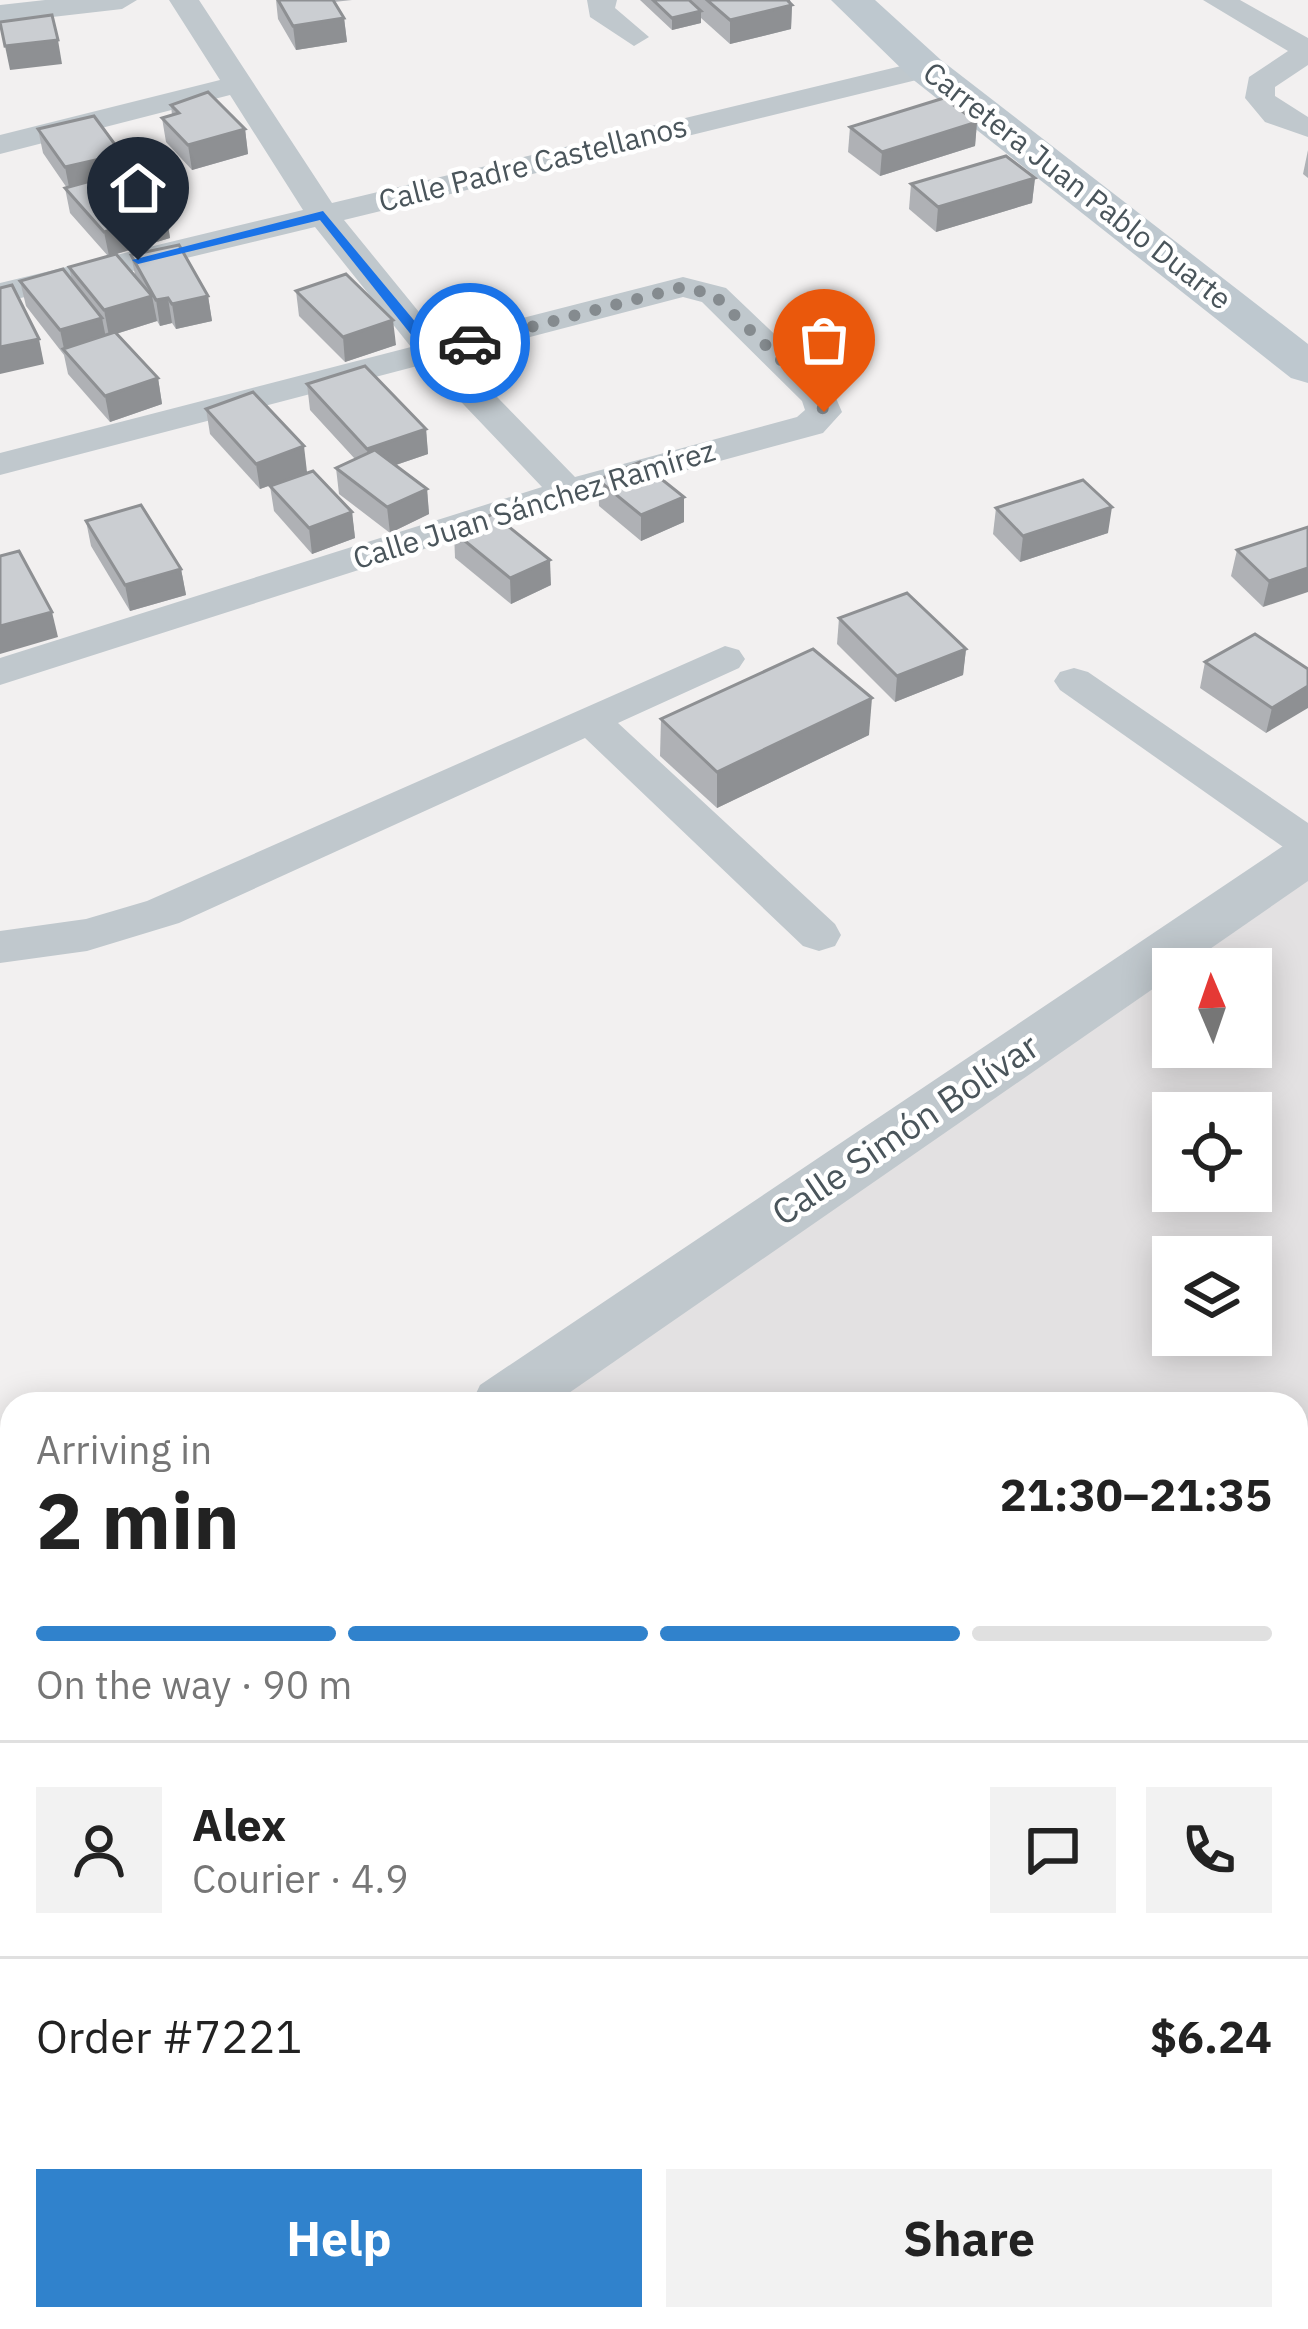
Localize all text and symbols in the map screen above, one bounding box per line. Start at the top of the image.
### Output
street label: Carretera Juan Pablo Duarte [916,52,1240,317]
street label: Calle Padre Castellanos [374,105,691,220]
pin [87,137,189,260]
icon: home [105,155,171,221]
courier [410,283,530,403]
pin [773,289,875,412]
icon: bag [791,307,857,373]
icon: car [437,310,503,376]
street label: Calle Juan Sánchez Ramírez [348,430,719,577]
north arrow [1152,948,1272,1068]
map controls [1152,948,1272,1356]
street label: Calle Simón Bolívar [762,1022,1047,1235]
button: locate [1152,1092,1272,1212]
button: layers [1152,1236,1272,1356]
text: Arriving in [36,1424,212,1475]
text: 21:30–21:35 [1000,1465,1272,1523]
text: 2 min [36,1469,240,1570]
text: On the way · 90 m [36,1659,352,1710]
button: person [36,1787,162,1913]
button: chat [990,1787,1116,1913]
button: phone [1146,1787,1272,1913]
text: Alex [192,1795,286,1853]
text: Courier · 4.9 [192,1853,409,1904]
text: Order #7221 [36,2007,302,2065]
text: $6.24 [1150,2007,1272,2065]
button: Help [36,2169,642,2307]
button: Share [666,2169,1272,2307]

